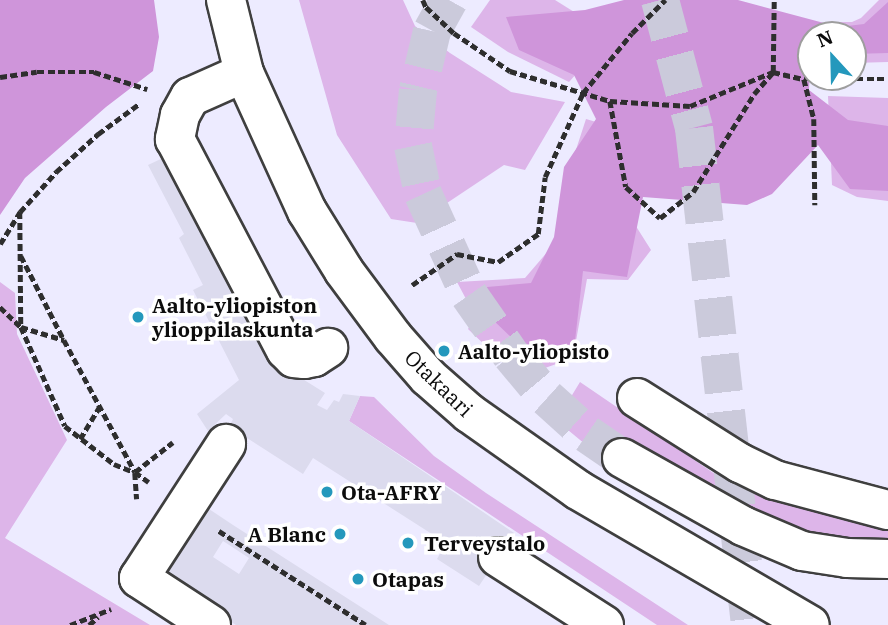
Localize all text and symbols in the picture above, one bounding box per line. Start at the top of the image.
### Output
north arrow [797,21,867,91]
text: N [813,24,836,52]
place label: Aalto-yliopiston ylioppilaskunta [152,292,317,342]
marker: Aalto-yliopiston ylioppilaskunta [130,309,146,325]
place label: Aalto-yliopisto [458,338,609,364]
marker: Aalto-yliopisto [436,343,452,359]
street label: Otakaari [400,344,478,422]
place label: Ota-AFRY [341,479,442,505]
marker: Ota-AFRY [319,484,335,500]
place label: A Blanc [248,521,326,547]
marker: A Blanc [332,526,348,542]
place label: Terveystalo [424,530,545,556]
marker: Terveystalo [398,533,418,553]
place label: Otapas [372,566,444,592]
marker: Otapas [350,571,366,587]

